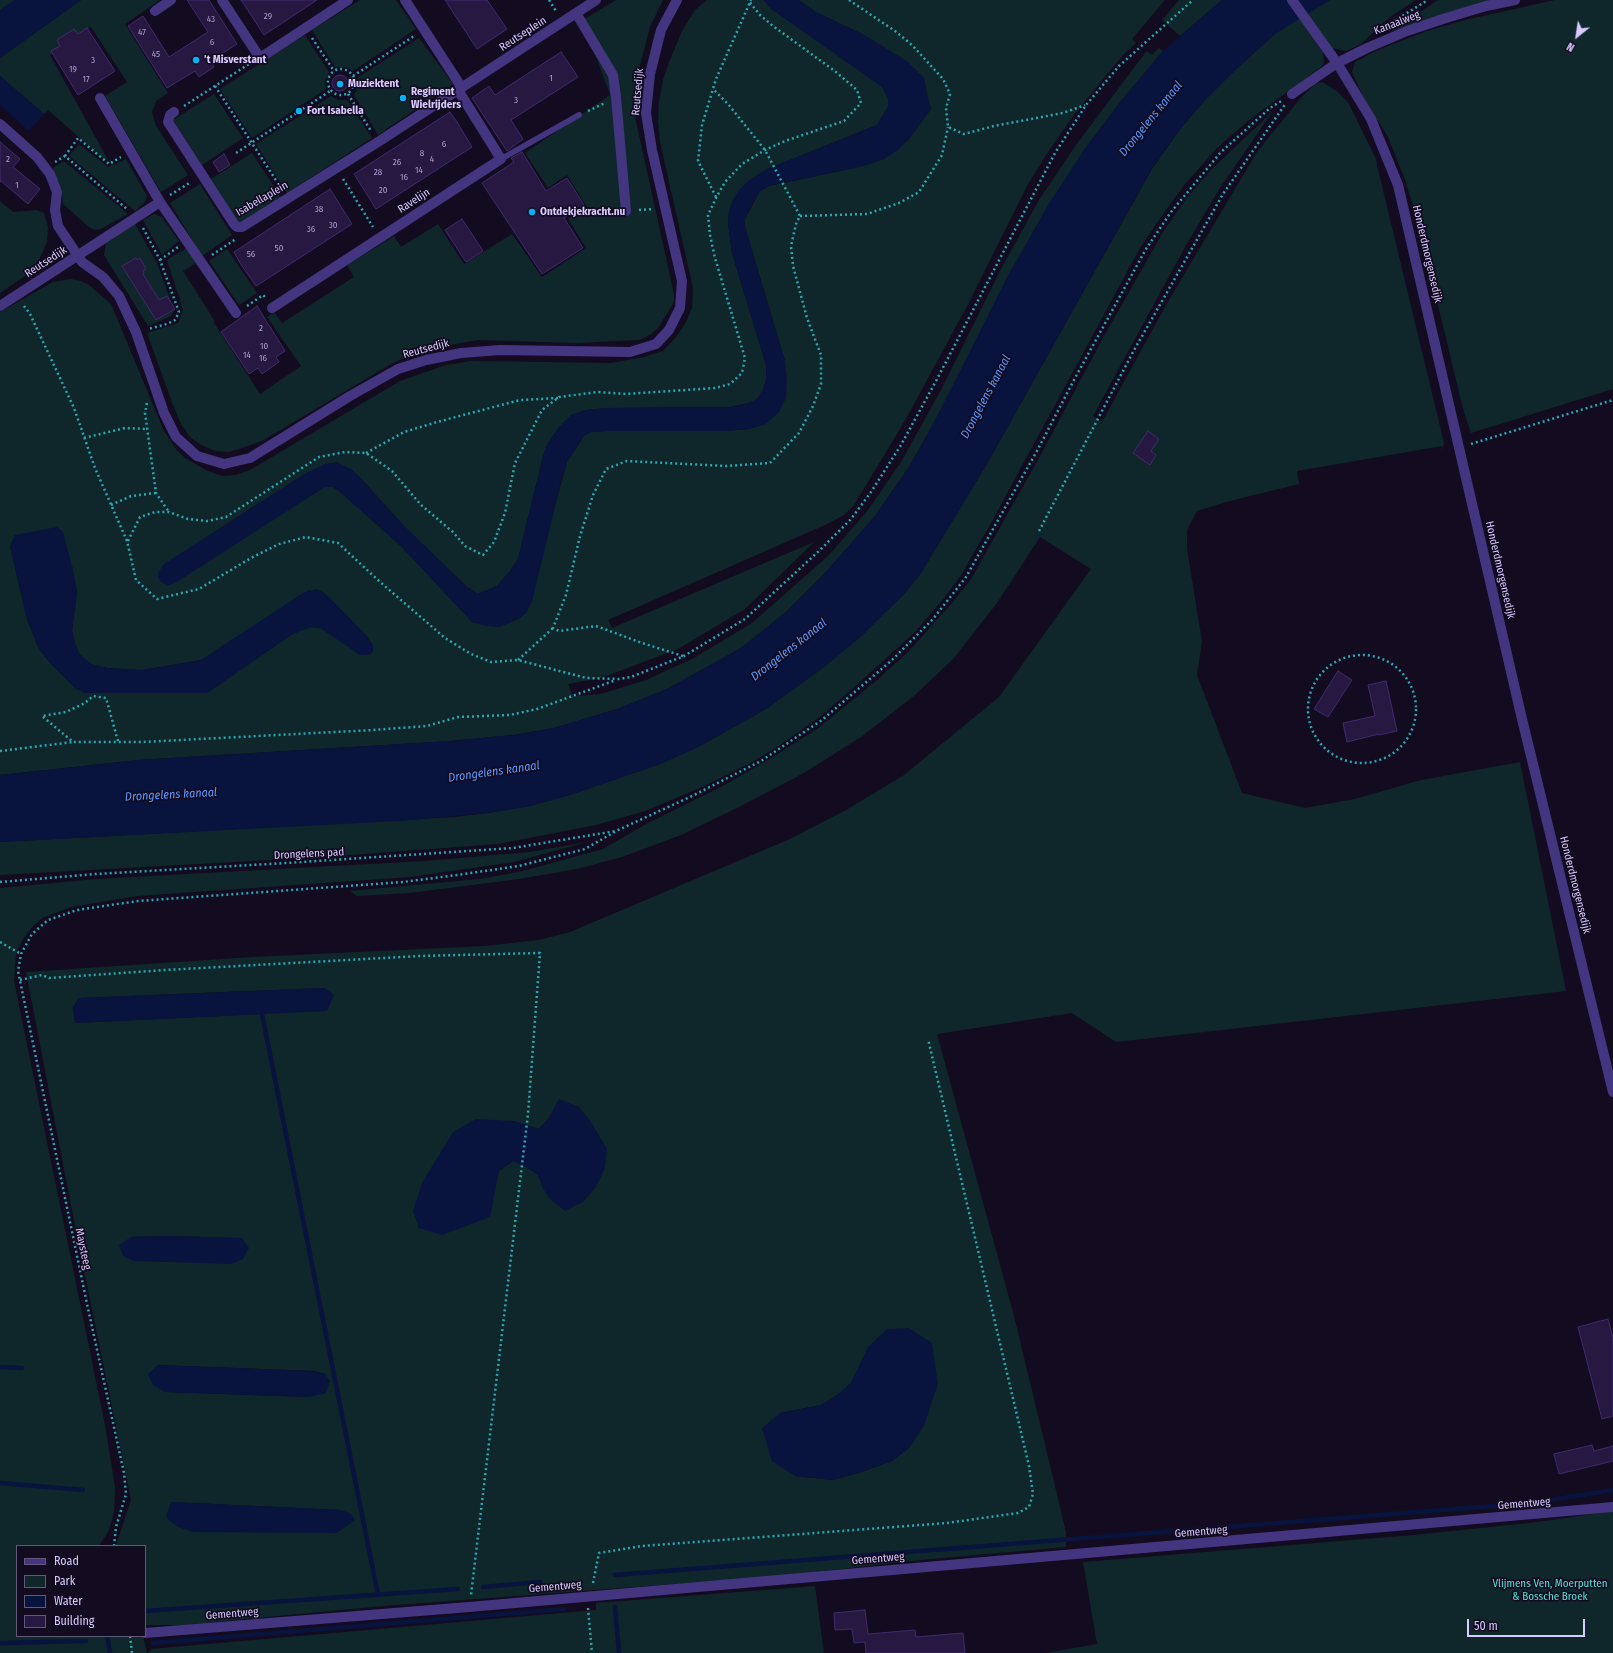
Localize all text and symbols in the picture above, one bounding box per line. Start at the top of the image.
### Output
street label: Kanaalweg [1372,8,1422,38]
house number: 29 [264,11,272,21]
house number: 43 [207,14,215,24]
street label: Reutseplein [497,14,549,54]
north arrow [1557,16,1597,56]
house number: 47 [138,27,146,37]
house number: 6 [210,37,214,47]
text: N [1565,40,1577,54]
house number: 45 [152,49,160,59]
place label: ’t Misverstant [204,53,266,67]
house number: 3 [91,55,95,65]
marker: ’t Misverstant [191,55,201,65]
house number: 19 [69,64,77,74]
street label: Reutsedijk [629,68,647,116]
house number: 1 [549,73,553,83]
house number: 17 [82,74,90,84]
place label: Muziektent [348,77,399,91]
marker: Muziektent [335,79,345,89]
water label: Drongelens kanaal [1116,79,1186,159]
place label: Regiment Wielrijders [411,85,461,111]
marker: Regiment Wielrijders [398,93,408,103]
house number: 3 [514,95,518,105]
place label: Fort Isabella [307,104,364,118]
marker: Fort Isabella [294,106,304,116]
house number: 6 [442,139,446,149]
house number: 8 [420,148,424,158]
house number: 2 [6,154,10,164]
house number: 4 [430,154,434,164]
house number: 26 [393,157,401,167]
house number: 14 [415,165,423,175]
house number: 28 [374,167,382,177]
house number: 16 [400,172,408,182]
street label: Isabellaplein [234,179,290,219]
house number: 1 [15,180,19,190]
house number: 20 [379,185,387,195]
street label: Ravelijn [395,186,433,216]
house number: 38 [315,204,323,214]
street label: Honderdmorgensedijk [1409,204,1445,304]
place label: Ontdekjekracht.nu [540,205,625,219]
marker: Ontdekjekracht.nu [527,207,537,217]
house number: 30 [329,220,337,230]
house number: 36 [307,224,315,234]
house number: 50 [275,243,283,253]
street label: Reutsedijk [23,244,69,280]
house number: 56 [247,249,255,259]
house number: 2 [259,323,263,333]
street label: Reutsedijk [401,337,451,361]
house number: 10 [260,341,268,351]
house number: 14 [243,350,251,360]
house number: 16 [259,353,267,363]
water label: Drongelens kanaal [958,353,1014,441]
street label: Honderdmorgensedijk [1482,520,1518,620]
water label: Drongelens kanaal [748,616,830,684]
water label: Drongelens kanaal [447,758,541,786]
water label: Drongelens kanaal [125,785,217,805]
street label: Honderdmorgensedijk [1557,835,1593,935]
street label: Drongelens pad [274,846,344,862]
street label: Maysteeg [72,1227,94,1271]
street label: Gementweg [1497,1495,1551,1513]
street label: Gementweg [1174,1523,1228,1541]
legend [16,1545,146,1637]
street label: Gementweg [851,1550,905,1568]
text: Road [54,1554,79,1568]
text: Park [54,1574,75,1588]
park label: Vlijmens Ven, Moerputten & Bossche Broek [1492,1577,1608,1603]
street label: Gementweg [528,1578,582,1596]
text: Water [54,1594,82,1608]
street label: Gementweg [205,1605,259,1623]
scale bar [1469,1611,1587,1637]
text: Building [54,1614,94,1628]
text: 50 m [1474,1619,1498,1633]

